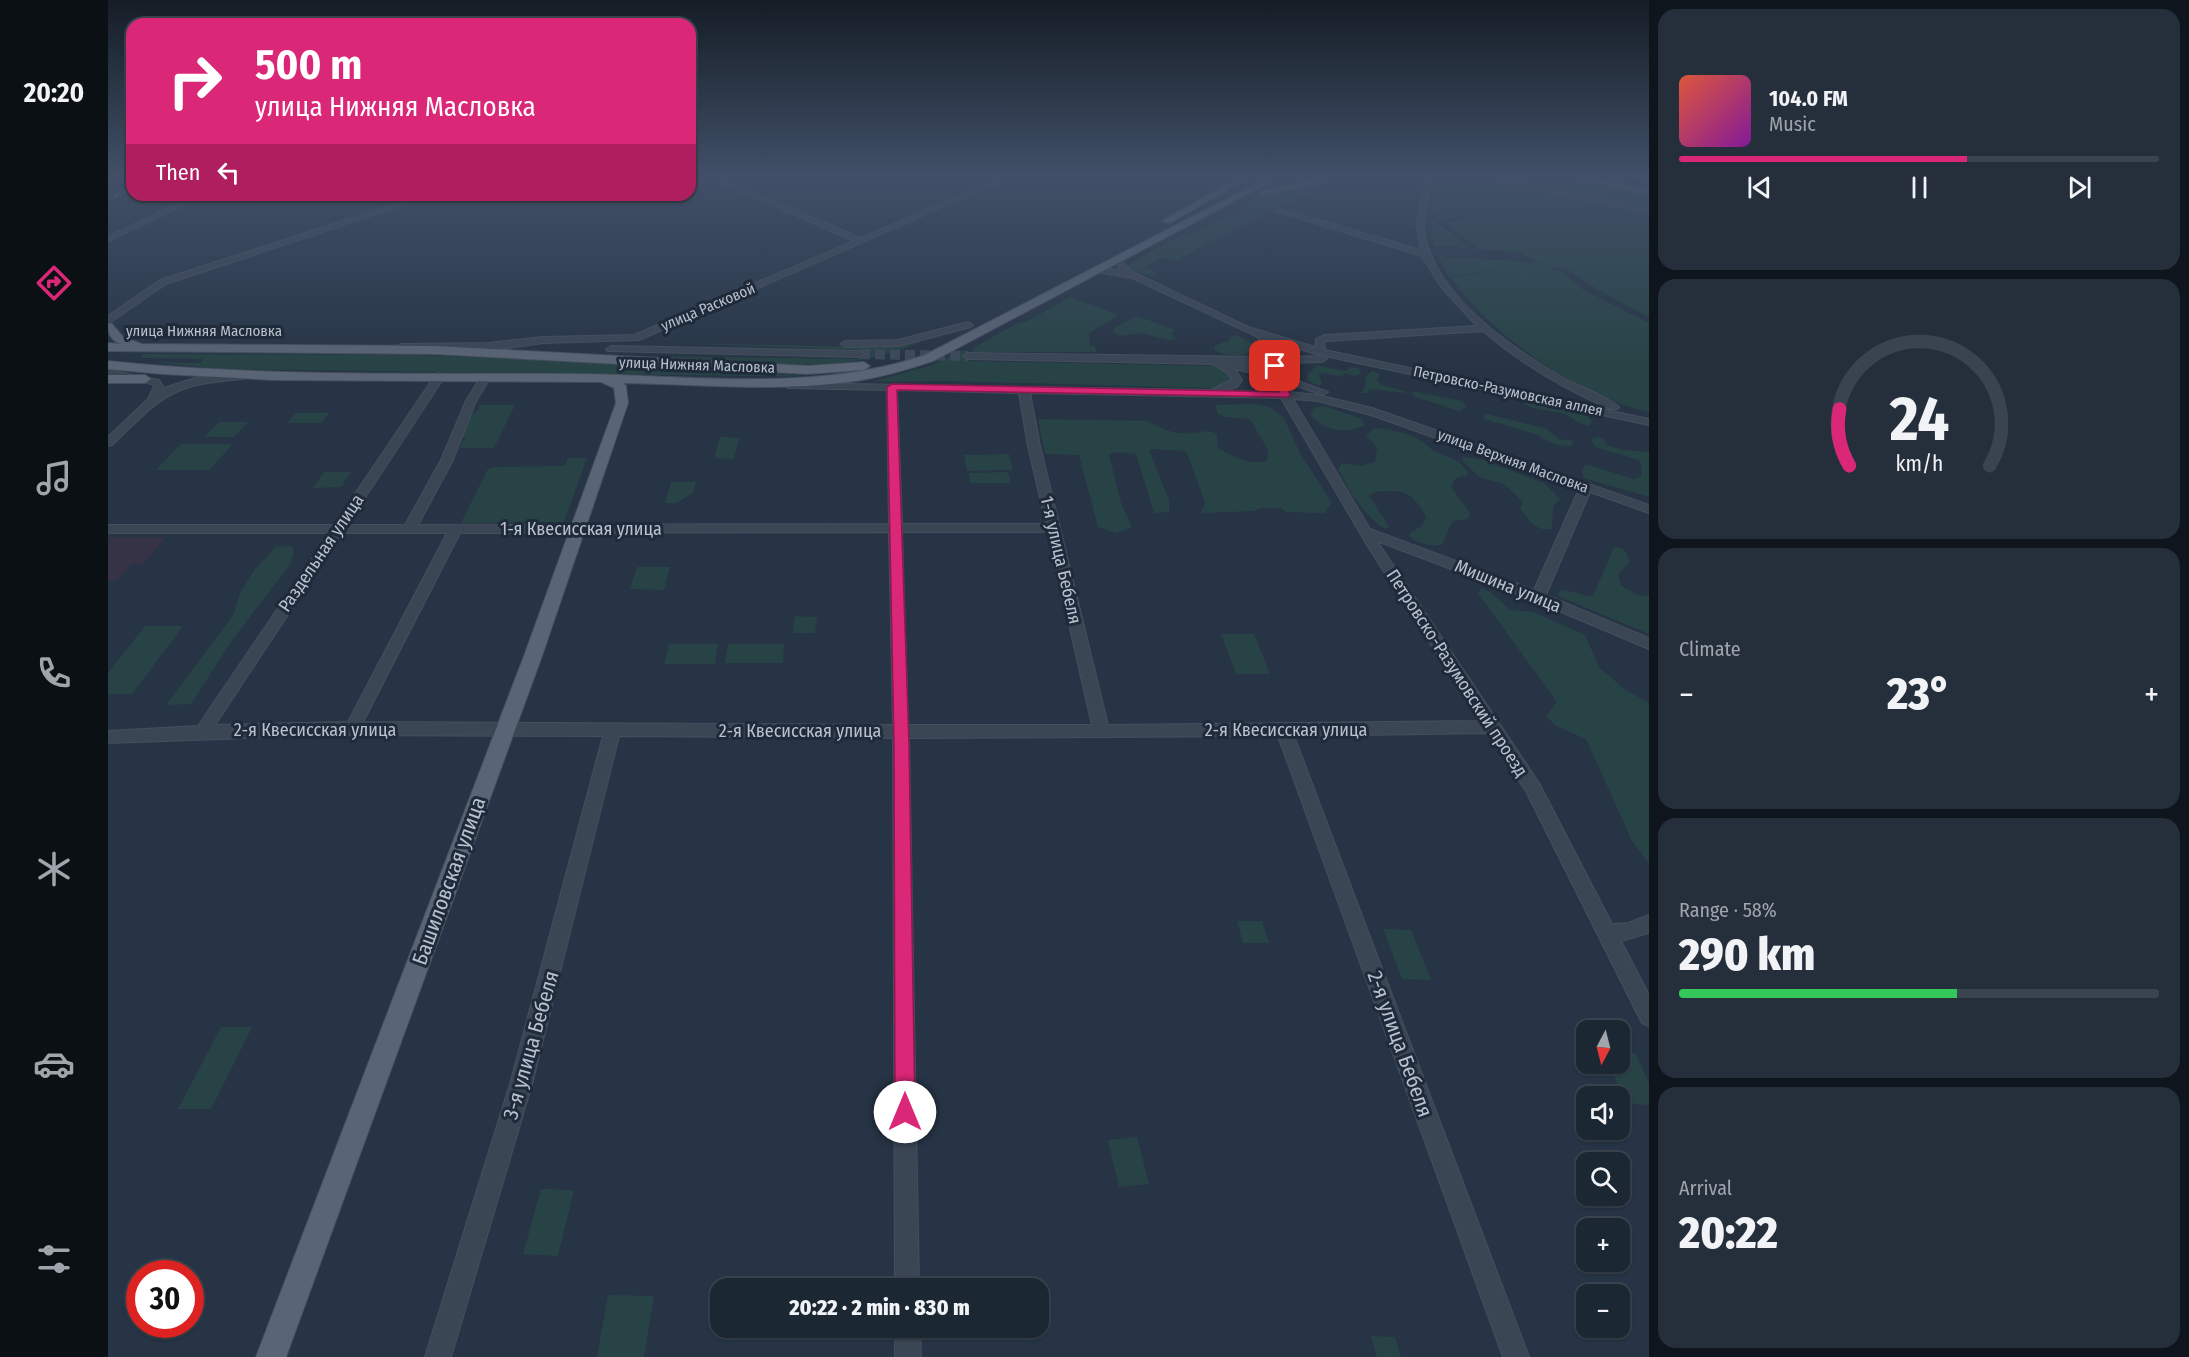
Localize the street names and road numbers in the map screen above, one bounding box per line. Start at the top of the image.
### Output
street label: улица Расковой [658,279,758,335]
street label: улица Нижняя Масловка [126,322,282,340]
street label: улица Нижняя Масловка [619,353,775,377]
street label: Петровско-Разумовская аллея [1412,362,1604,420]
street label: улица Верхняя Масловка [1435,425,1591,497]
street label: Раздельная улица [274,490,369,616]
street label: 1-я улица Бебеля [1036,494,1086,626]
street label: 1-я Квесисская улица [500,518,662,540]
street label: Мишина улица [1452,555,1565,617]
street label: Петровско-Разумовский проезд [1382,565,1532,781]
street label: 2-я Квесисская улица [234,719,397,741]
street label: 2-я Квесисская улица [1205,719,1368,741]
street label: 2-я Квесисская улица [719,720,882,742]
street label: Башиловская улица [407,794,491,968]
street label: 3-я улица Бебеля [497,968,565,1122]
street label: 2-я улица Бебеля [1362,968,1438,1120]

